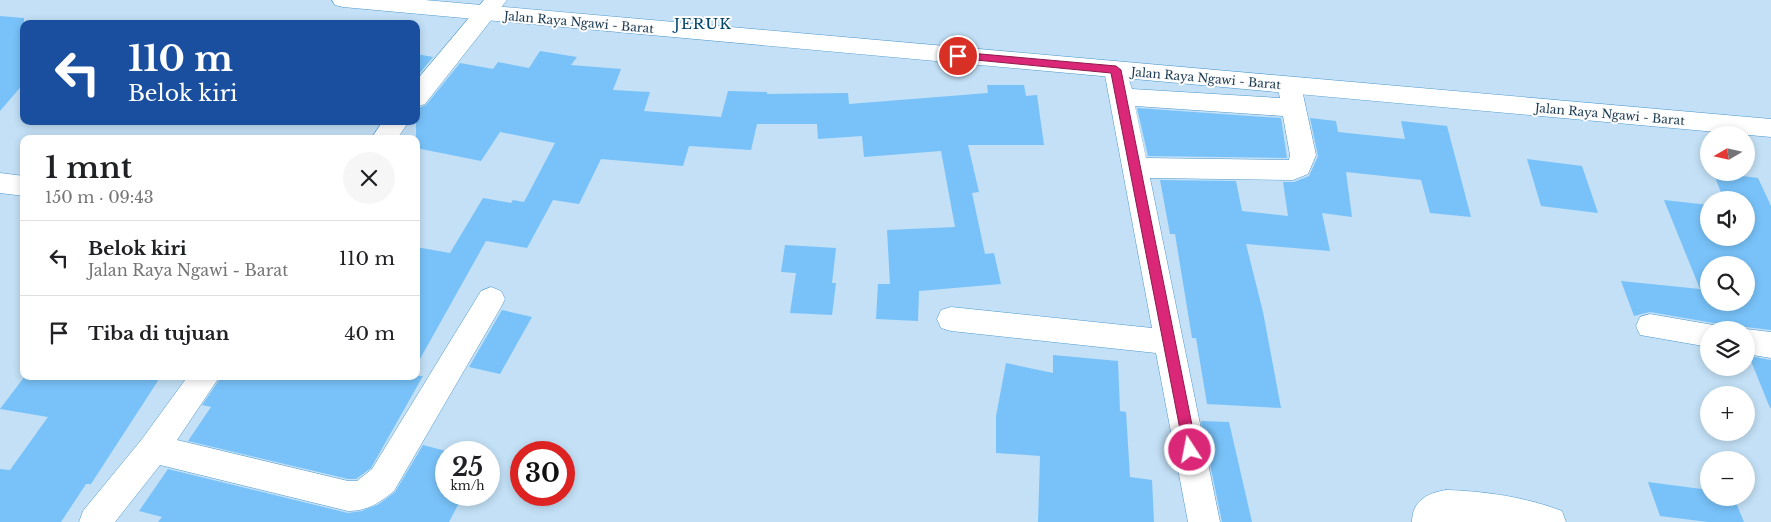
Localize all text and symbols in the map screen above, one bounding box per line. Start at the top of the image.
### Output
street label: Jalan Raya Ngawi - Barat [502,8,655,36]
district label: JERUK [672,14,732,33]
pin [937,35,979,77]
text: 110 m [128,37,233,80]
icon: left [45,40,110,105]
icon: arrive [944,42,972,70]
street label: Jalan Raya Ngawi - Barat [1129,64,1282,92]
text: Belok kiri [128,80,238,107]
street label: Jalan Raya Ngawi - Barat [1533,100,1686,128]
north arrow [1700,126,1755,181]
map controls [1700,126,1755,506]
text: 1 mnt [45,149,132,186]
button: close [343,152,395,204]
text: 150 m · 09:43 [45,187,154,207]
button: sound [1700,191,1755,246]
text: Belok kiri [88,237,187,260]
icon: left [45,244,73,272]
text: 110 m [339,247,395,270]
button: search [1700,256,1755,311]
text: Jalan Raya Ngawi - Barat [88,260,288,280]
icon: arrive [45,319,73,347]
button: layers [1700,321,1755,376]
text: Tiba di tujuan [88,322,229,345]
text: 40 m [344,322,395,345]
button: + [1700,386,1755,441]
position arrow [1163,423,1215,475]
speed limit sign: 30 [510,441,575,506]
button: − [1700,451,1755,506]
text: 25 [452,452,483,483]
text: km/h [450,478,485,493]

